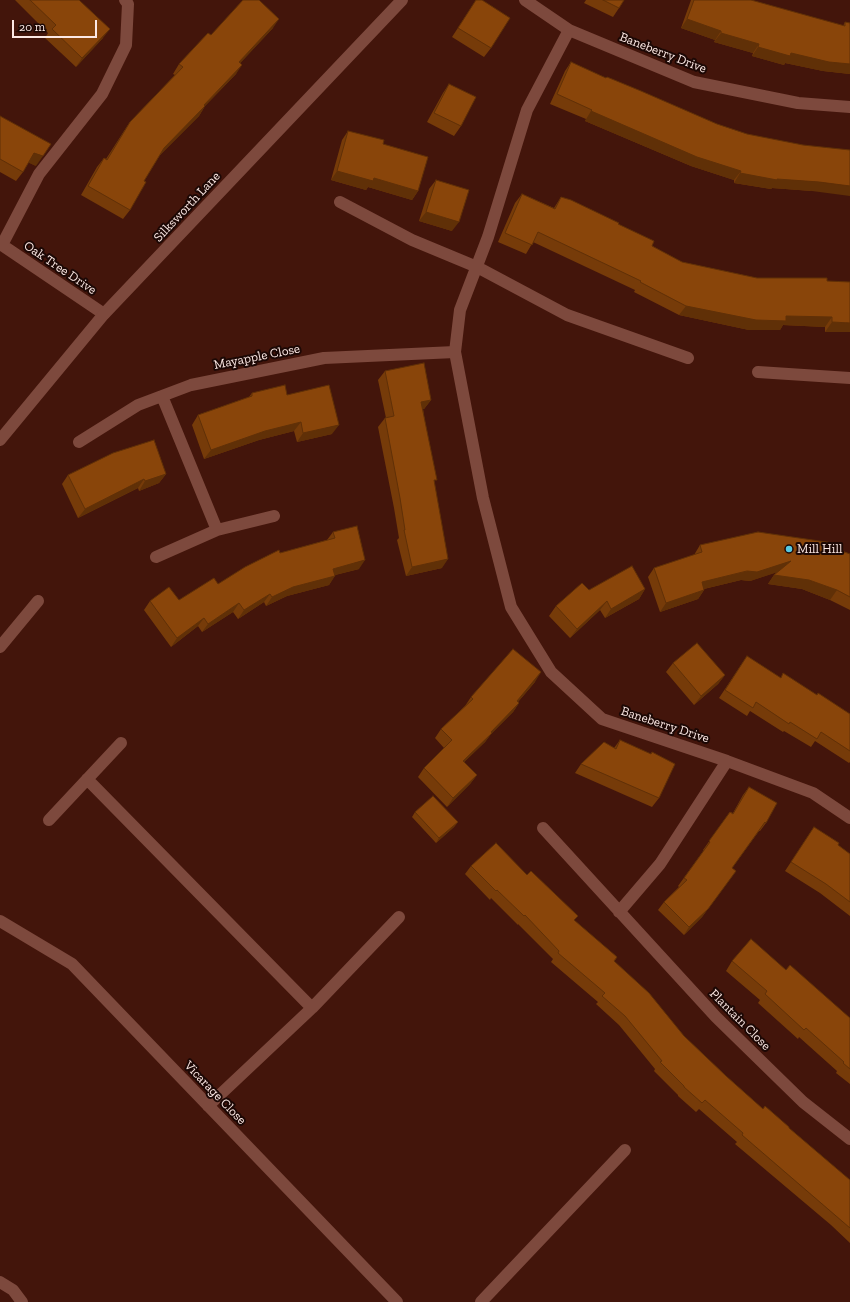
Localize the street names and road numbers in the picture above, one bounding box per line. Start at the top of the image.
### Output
street label: Baneberry Drive [617,29,709,77]
street label: Silksworth Lane [150,169,224,245]
street label: Oak Tree Drive [21,238,99,298]
street label: Mayapple Close [213,341,301,373]
street label: Baneberry Drive [619,703,711,747]
street label: Plantain Close [706,986,774,1054]
street label: Vicarage Close [181,1058,249,1128]

